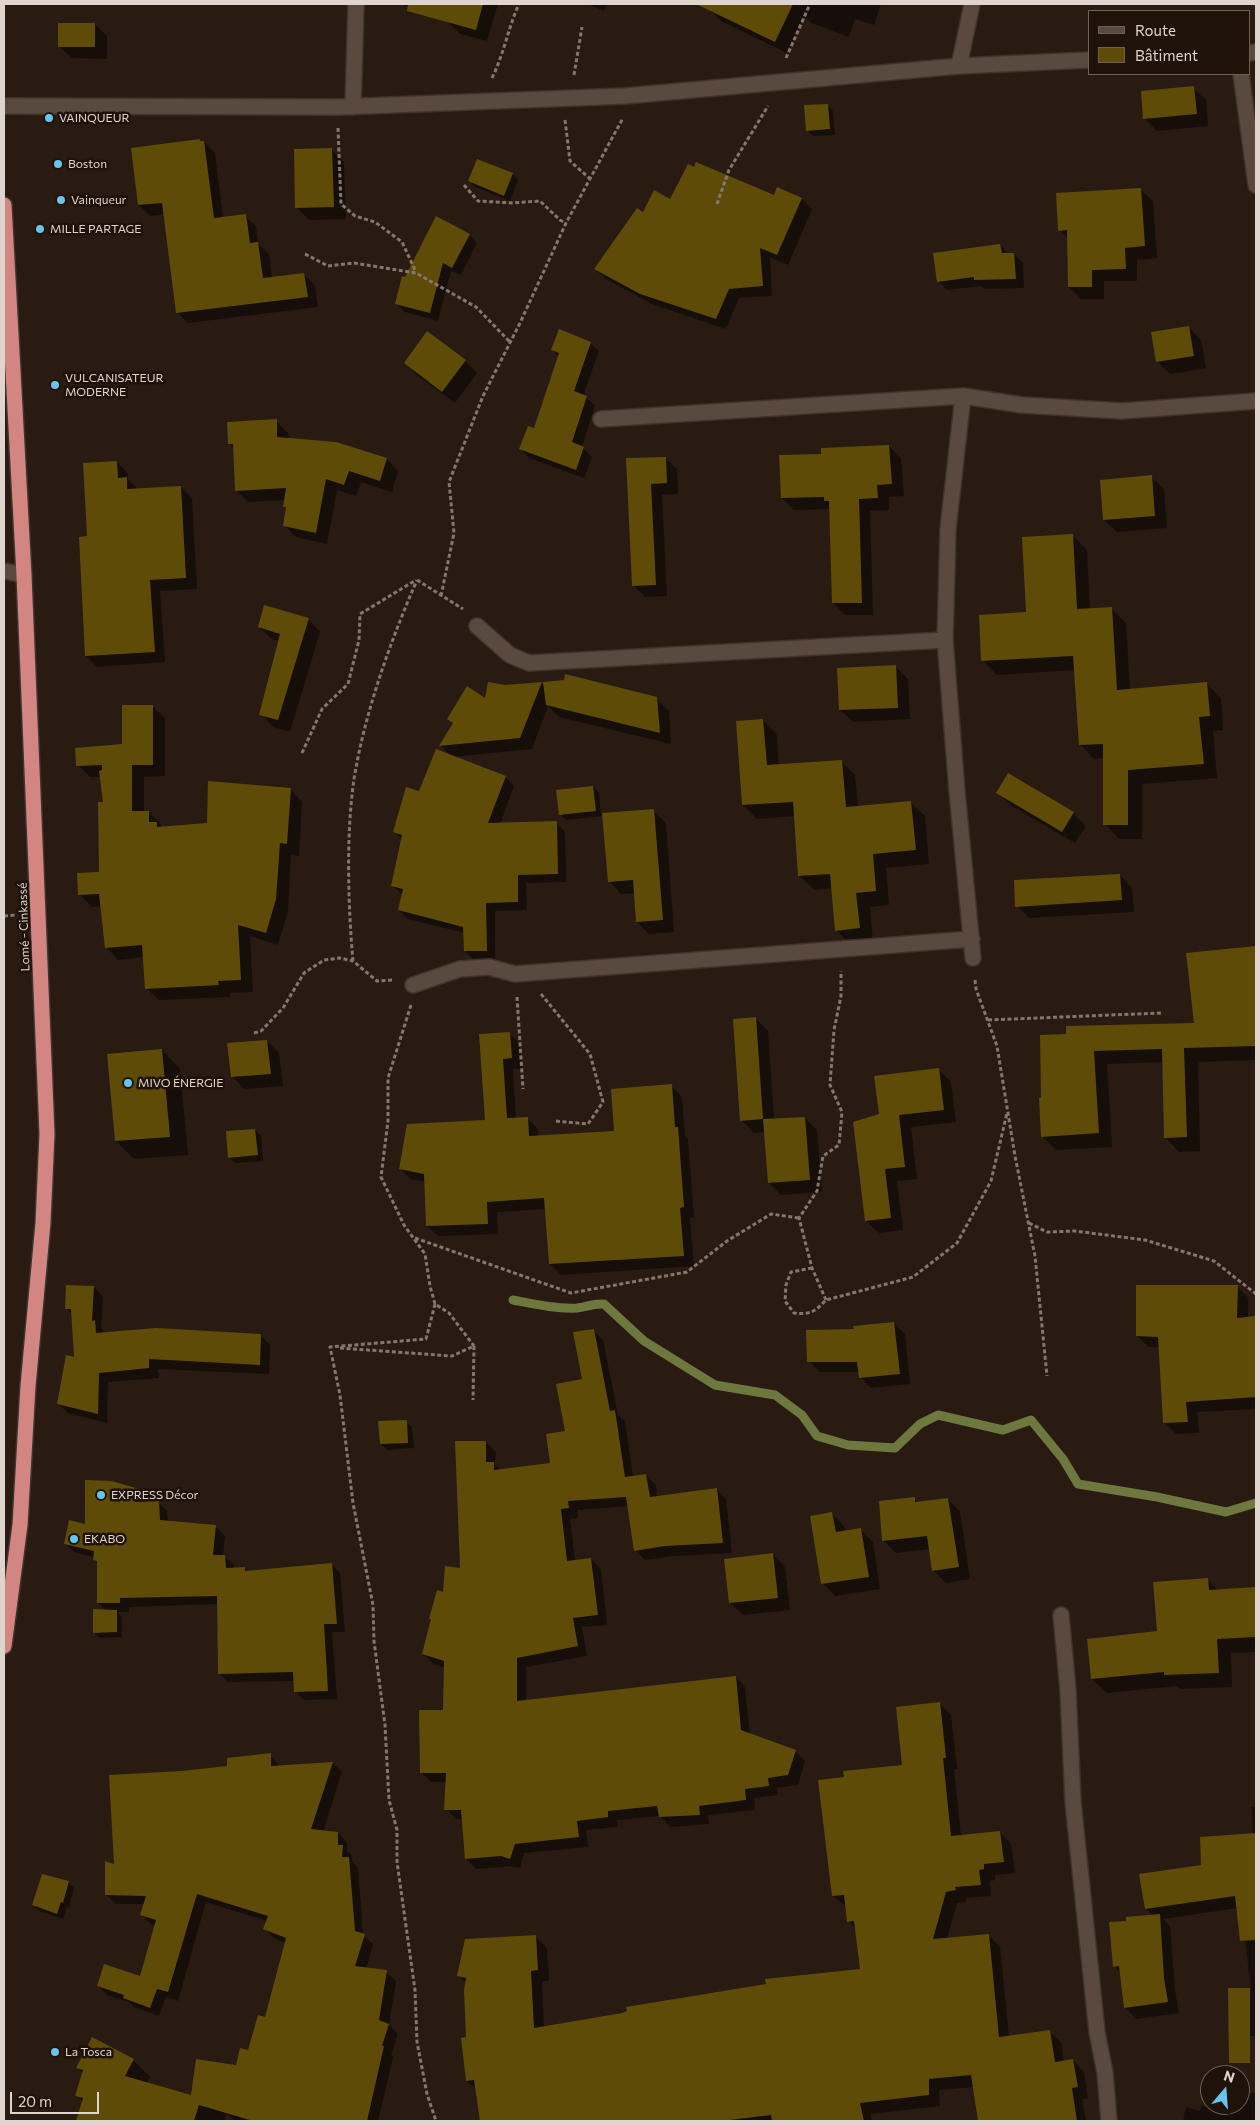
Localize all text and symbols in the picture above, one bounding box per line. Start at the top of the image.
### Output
legend [1088,10,1250,75]
text: Route [1135,21,1176,39]
text: Bâtiment [1135,46,1198,64]
place label: VAINQUEUR [59,111,130,125]
marker: VAINQUEUR [43,112,55,124]
place label: Boston [68,157,107,171]
marker: Boston [52,158,64,170]
place label: Vainqueur [71,193,126,207]
marker: Vainqueur [55,194,67,206]
place label: MILLE PARTAGE [50,222,141,236]
marker: MILLE PARTAGE [34,223,46,235]
place label: VULCANISATEUR MODERNE [65,371,163,399]
marker: VULCANISATEUR MODERNE [49,379,61,391]
street label: Lomé - Cinkassé [15,882,33,972]
place label: MIVO ÉNERGIE [138,1076,223,1090]
marker: MIVO ÉNERGIE [122,1077,134,1089]
place label: EXPRESS Décor [111,1488,198,1502]
marker: EXPRESS Décor [95,1489,107,1501]
place label: EKABO [84,1532,125,1546]
marker: EKABO [68,1533,80,1545]
place label: La Tosca [65,2045,112,2059]
marker: La Tosca [49,2046,61,2058]
north arrow [1200,2065,1250,2115]
text: N [1222,2067,1237,2086]
scale bar [12,2082,101,2114]
text: 20 m [18,2092,52,2110]

